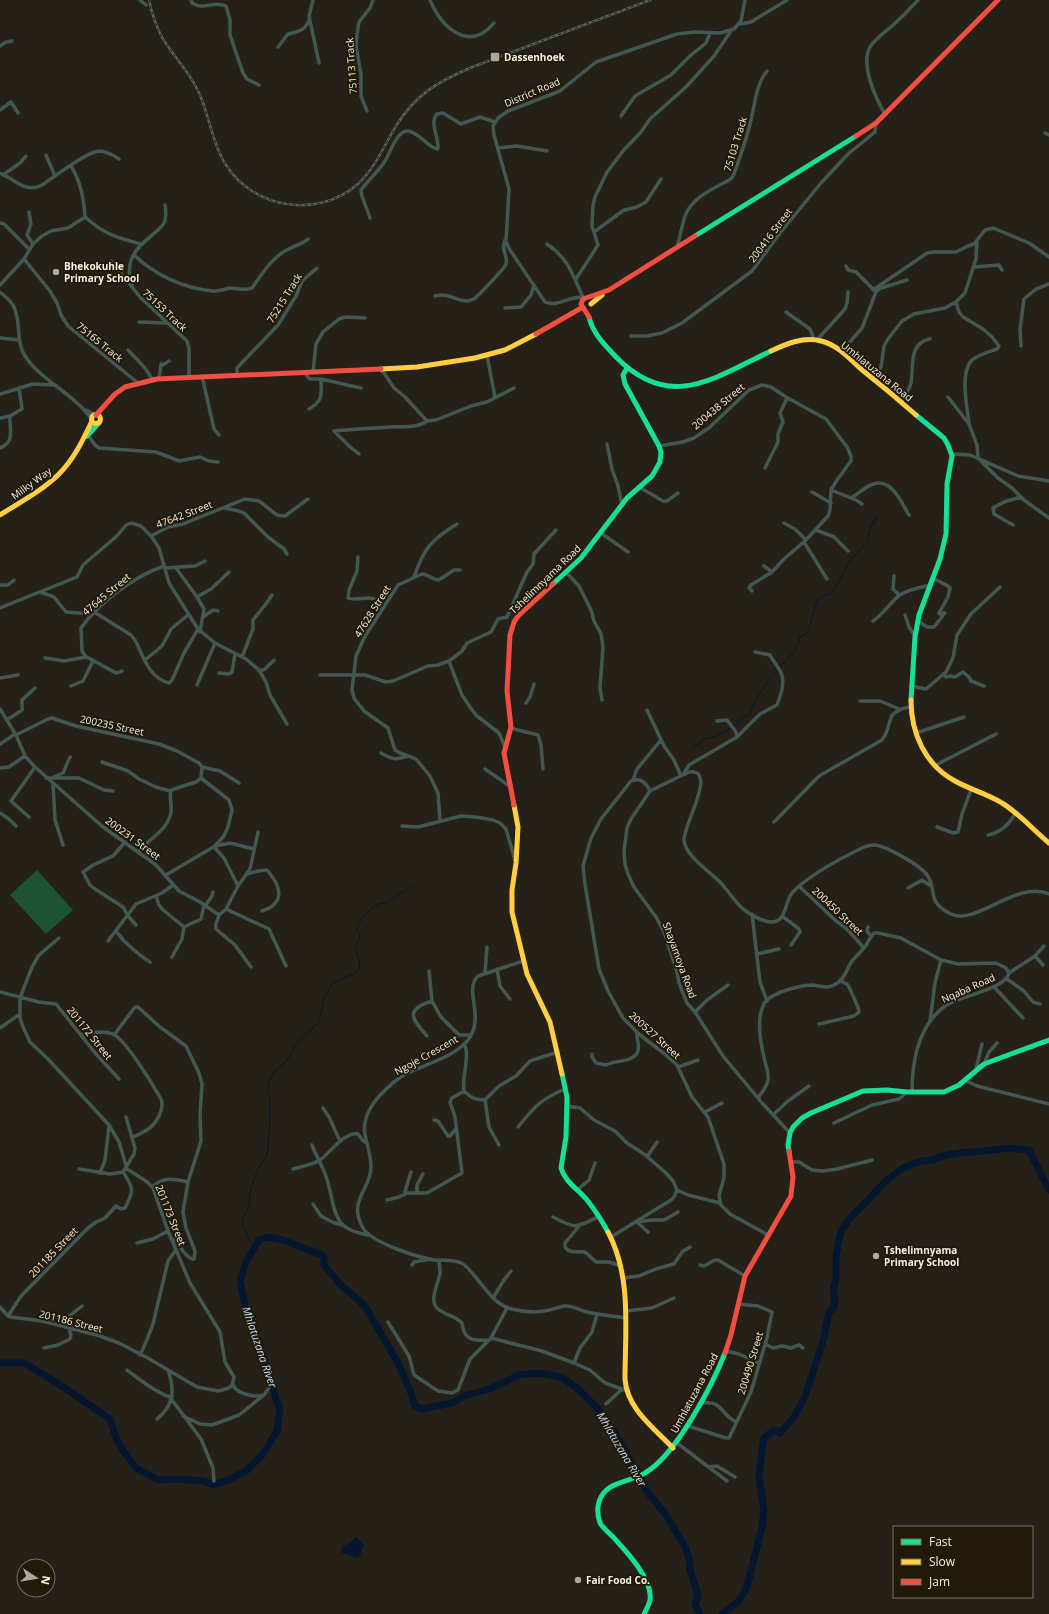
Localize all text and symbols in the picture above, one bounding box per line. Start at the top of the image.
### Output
street label: 75113 Track [342,37,360,95]
place label: Dassenhoek [504,50,566,64]
marker: Dassenhoek [489,51,501,63]
street label: District Road [502,74,562,110]
street label: 75103 Track [720,114,750,173]
street label: 200416 Street [745,205,795,265]
place label: Bhekokuhle Primary School [64,259,139,285]
marker: Bhekokuhle Primary School [51,267,61,277]
street label: 75215 Track [263,270,305,326]
street label: 75153 Track [140,286,191,335]
street label: 75165 Track [74,319,127,366]
street label: Umhlatuzana Road [838,338,916,404]
street label: 200438 Street [689,380,748,432]
street label: Milky Way [8,463,55,502]
street label: 47642 Street [154,497,215,531]
street label: Tshelimnyama Road [506,541,584,617]
street label: 47645 Street [79,569,133,618]
street label: 47628 Street [350,582,394,640]
street label: 200235 Street [79,711,146,739]
street label: 200231 Street [103,813,164,863]
street label: 200450 Street [810,884,867,939]
street label: Shayamoya Road [660,920,700,1000]
street label: Nqaba Road [939,970,997,1006]
street label: 201172 Street [64,1003,116,1063]
street label: 200527 Street [626,1008,684,1062]
street label: Ngoje Crescent [392,1032,461,1078]
street label: 201173 Street [152,1182,190,1248]
street label: 201185 Street [25,1224,81,1280]
place label: Tshelimnyama Primary School [884,1243,959,1269]
marker: Tshelimnyama Primary School [871,1251,881,1261]
water label: Mhlatuzana River [239,1304,281,1390]
street label: 201186 Street [38,1306,105,1336]
street label: 200490 Street [734,1330,766,1396]
street label: Umhlatuzana Road [667,1350,721,1436]
water label: Mhlatuzana River [594,1409,651,1490]
legend [893,1526,1033,1598]
text: Fast [929,1533,952,1550]
text: Slow [929,1553,956,1570]
north arrow [16,1558,56,1598]
place label: Fair Food Co. [586,1573,650,1587]
text: Jam [928,1573,950,1590]
text: N [38,1574,55,1586]
marker: Fair Food Co. [573,1575,583,1585]

